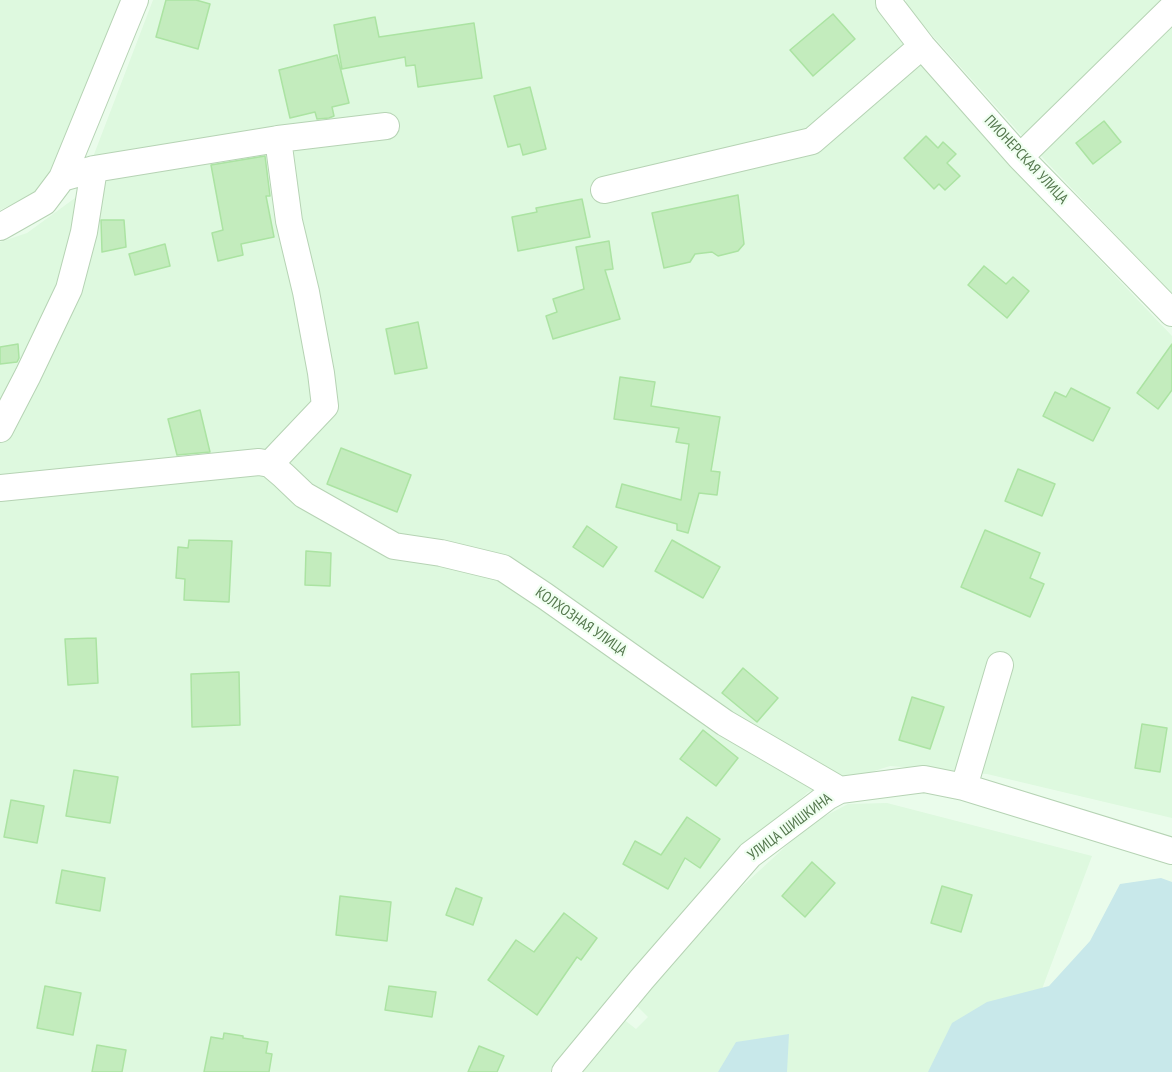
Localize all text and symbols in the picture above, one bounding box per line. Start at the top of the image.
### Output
street label: ПИОНЕРСКАЯ УЛИЦА [980,112,1072,208]
street label: КОЛХОЗНАЯ УЛИЦА [532,584,630,660]
street label: УЛИЦА ШИШКИНА [744,790,836,864]

